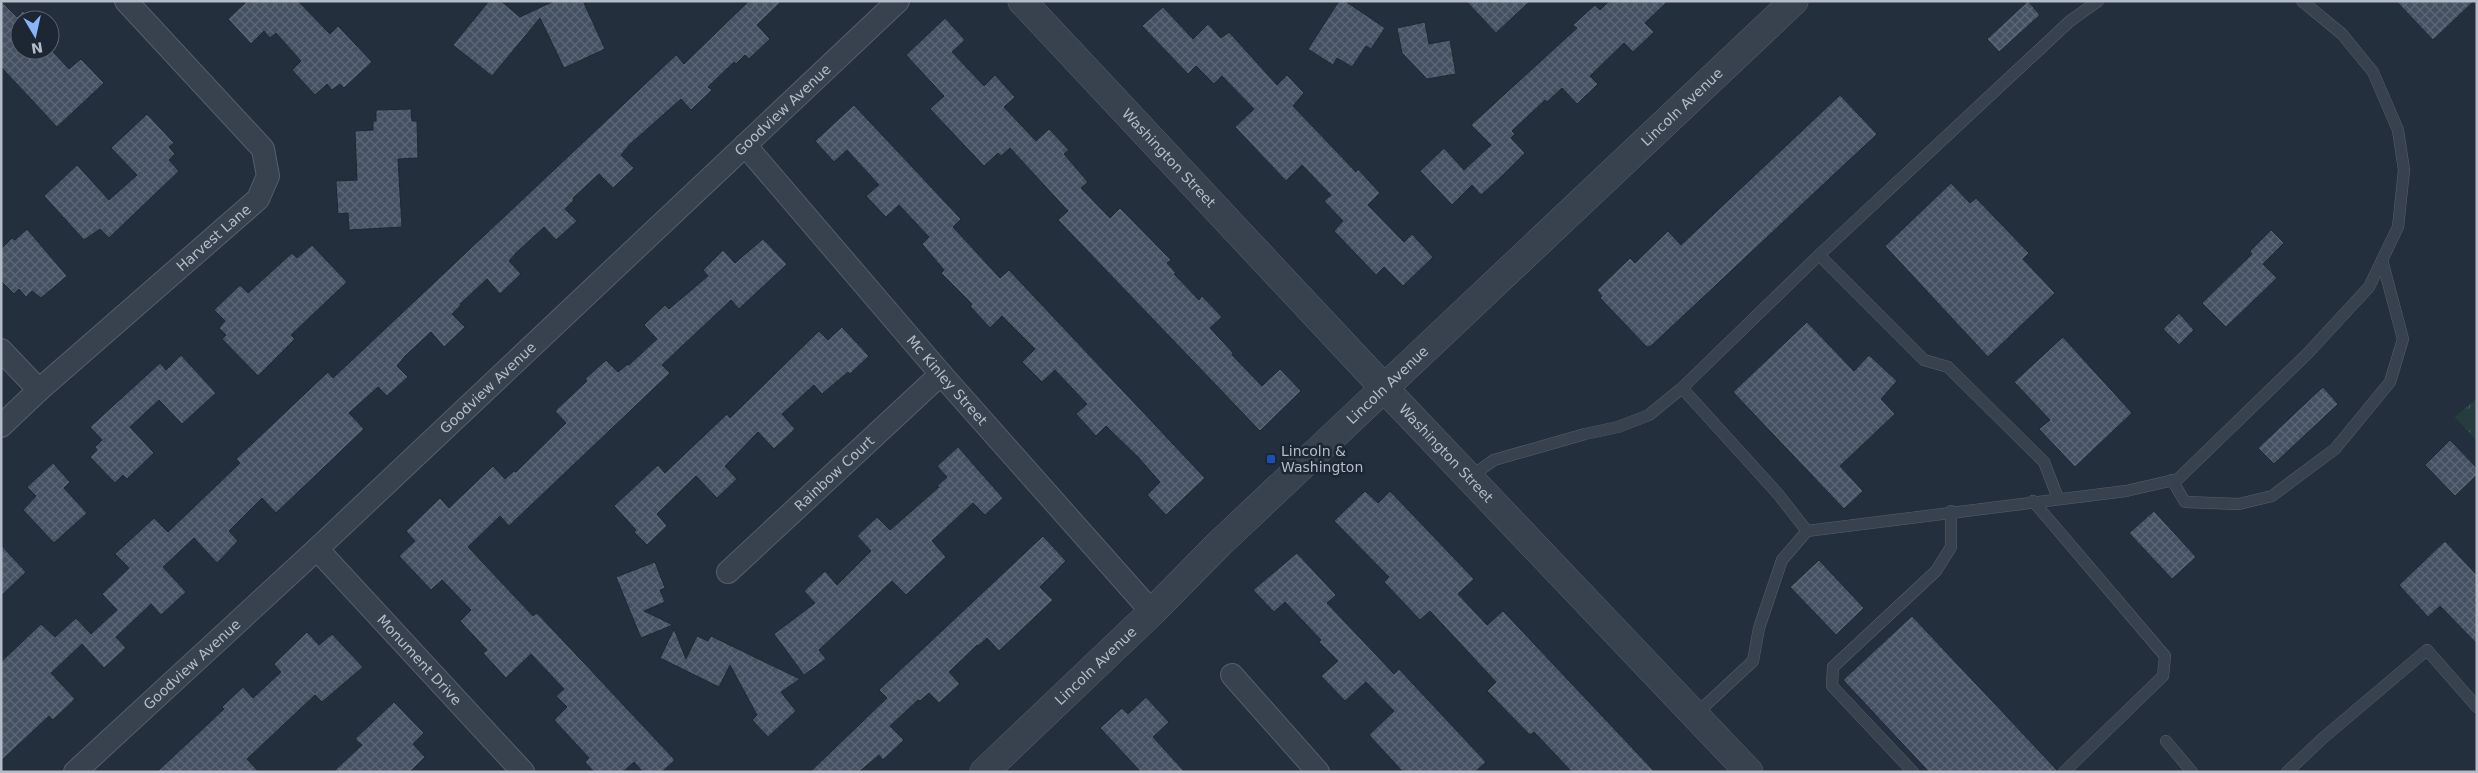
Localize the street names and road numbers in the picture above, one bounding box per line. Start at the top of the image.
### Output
street label: Goodview Avenue [731,61,834,159]
street label: Lincoln Avenue [1638,65,1726,149]
street label: Washington Street [1119,105,1219,211]
street label: Harvest Lane [173,201,254,274]
street label: Mc Kinley Street [903,332,991,429]
street label: Goodview Avenue [437,339,539,437]
street label: Lincoln Avenue [1343,343,1431,427]
street label: Washington Street [1396,401,1497,506]
street label: Rainbow Court [791,432,878,514]
street label: Monument Drive [374,612,465,708]
street label: Goodview Avenue [140,616,244,713]
street label: Lincoln Avenue [1052,623,1139,708]

